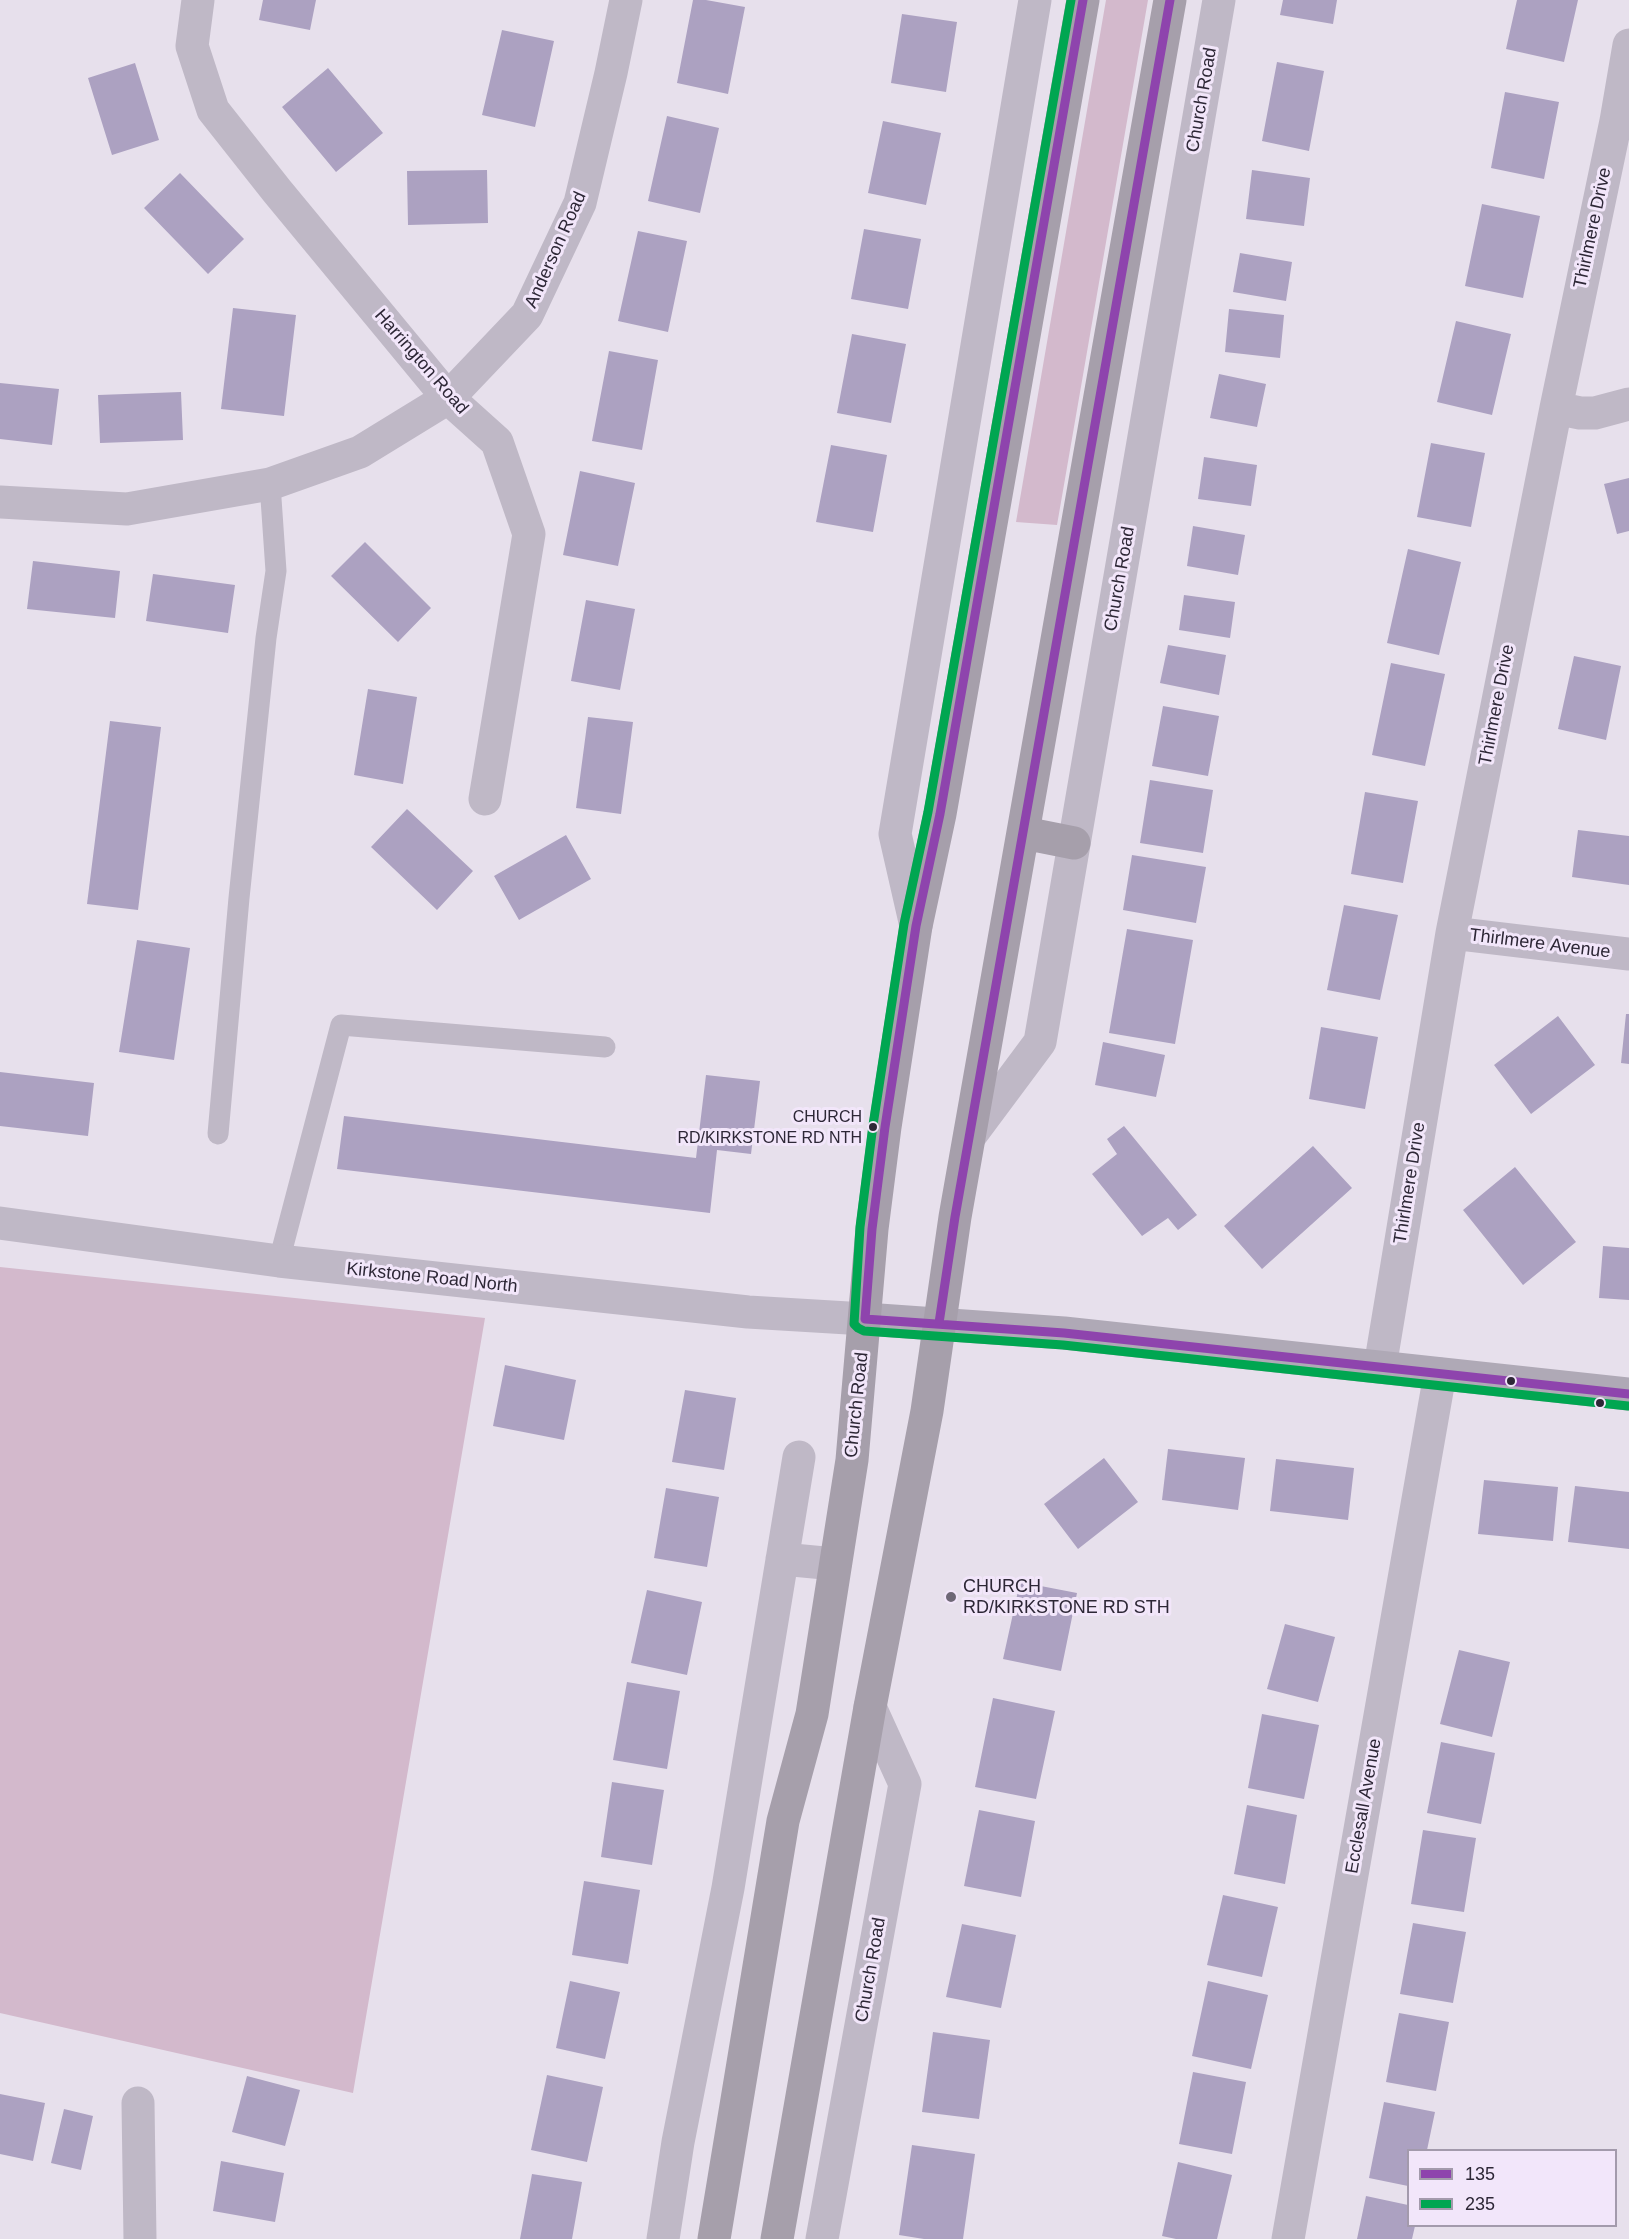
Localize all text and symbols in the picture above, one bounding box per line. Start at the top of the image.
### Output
street label: Church Road [1182,46,1222,154]
street label: Thirlmere Drive [1570,166,1616,290]
street label: Anderson Road [521,188,591,312]
street label: Harrington Road [370,305,472,419]
street label: Church Road [1100,525,1140,633]
street label: Thirlmere Drive [1475,643,1519,767]
street label: Thirlmere Avenue [1468,925,1612,963]
place label: CHURCH RD/KIRKSTONE RD NTH [677,1108,862,1146]
marker: CHURCH RD/KIRKSTONE RD NTH [867,1121,879,1133]
street label: Thirlmere Drive [1390,1121,1430,1245]
street label: Kirkstone Road North [345,1258,519,1298]
street label: Church Road [841,1351,873,1459]
unlabelled marker [1505,1375,1517,1387]
unlabelled marker [1594,1397,1606,1409]
place label: CHURCH RD/KIRKSTONE RD STH [963,1576,1170,1618]
marker: CHURCH RD/KIRKSTONE RD STH [944,1590,958,1604]
street label: Ecclesall Avenue [1341,1737,1387,1875]
street label: Church Road [851,1916,891,2024]
legend [1407,2149,1617,2227]
text: 135 [1465,2164,1495,2184]
text: 235 [1465,2194,1495,2214]

